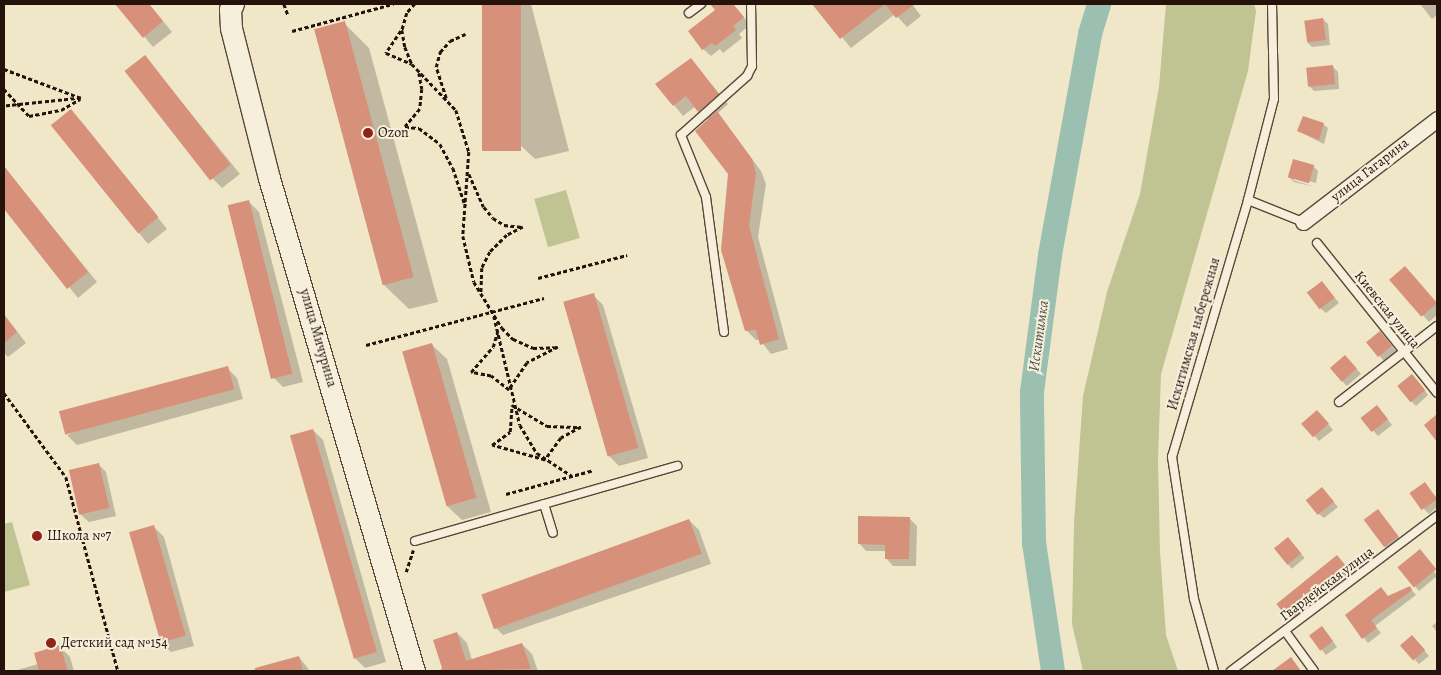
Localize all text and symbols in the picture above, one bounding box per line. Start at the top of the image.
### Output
place label: Ozon [378,125,409,141]
marker: Ozon [362,127,374,139]
street label: улица Гагарина [1328,135,1412,205]
street label: Искитимская набережная [1164,256,1224,412]
street label: Киевская улица [1351,268,1423,352]
street label: улица Мичурина [296,287,340,389]
water label: Искитимка [1025,299,1053,373]
place label: Школа №7 [47,528,111,544]
marker: Школа №7 [31,530,43,542]
street label: Гвардейская улица [1277,543,1377,625]
place label: Детский сад №154 [61,635,168,651]
marker: Детский сад №154 [45,637,57,649]

